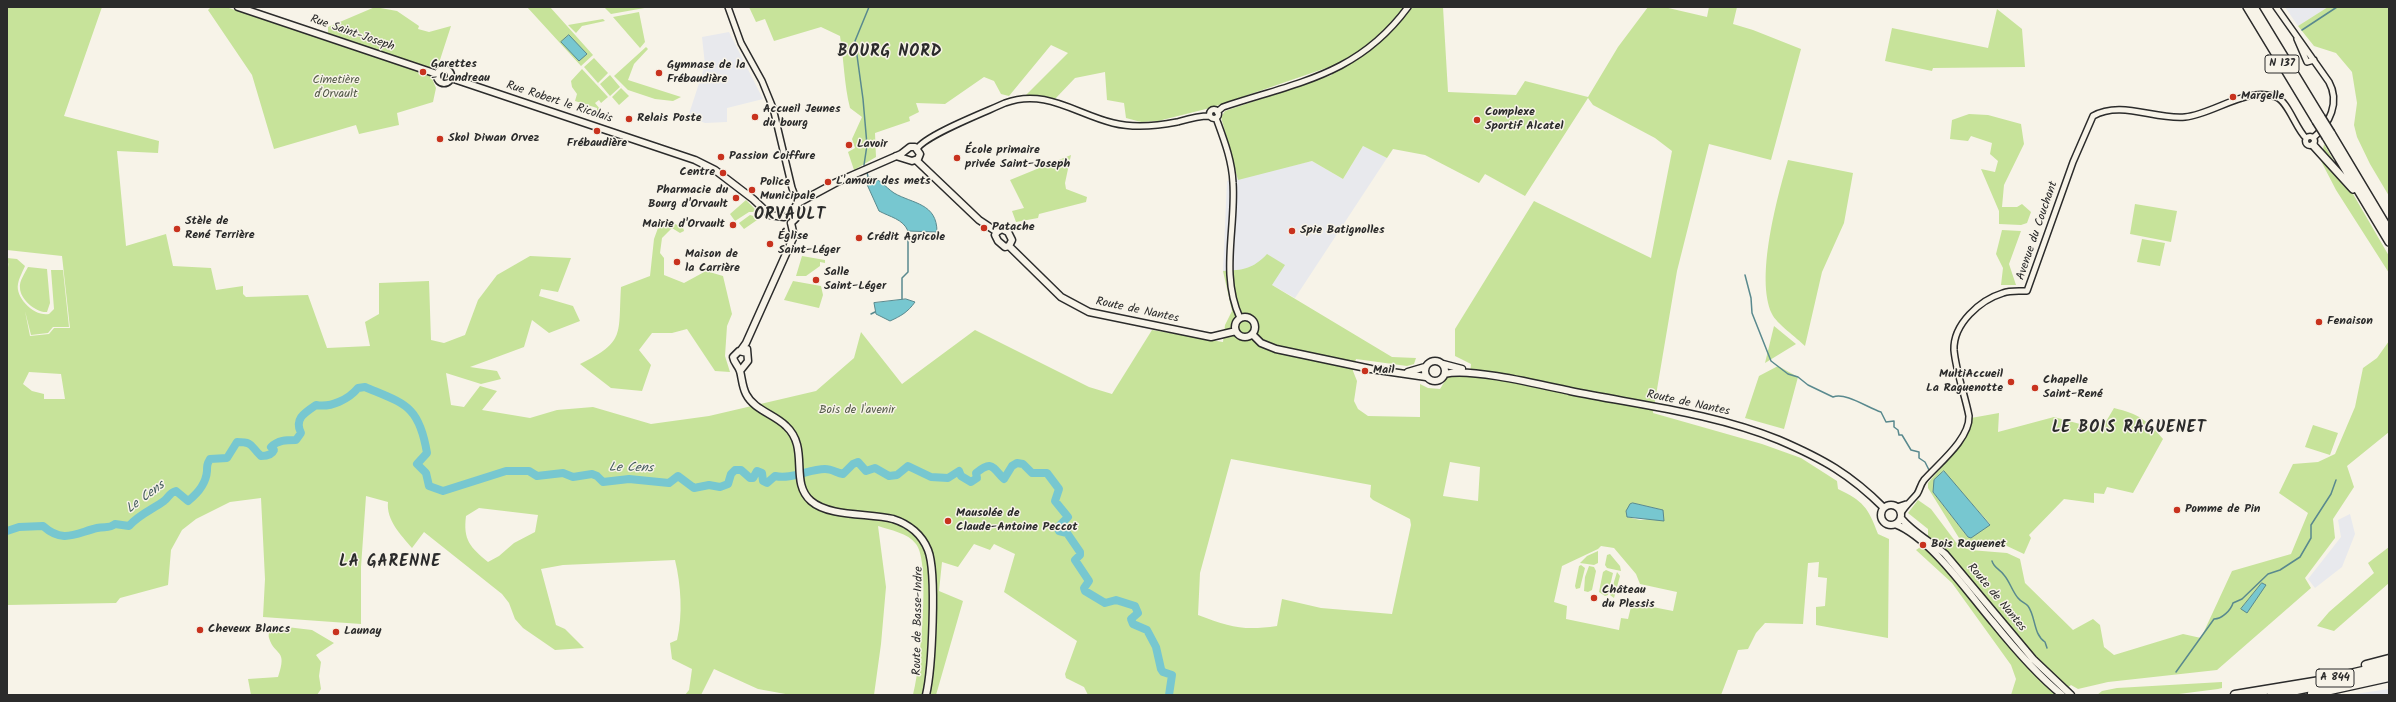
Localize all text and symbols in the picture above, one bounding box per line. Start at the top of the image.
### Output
street label: Rue Saint-Joseph [308,13,396,55]
district label: BOURG NORD [837,43,943,63]
road number: N 137 [2265,55,2299,73]
place label: Garettes - Landreau [431,58,490,86]
place label: Gymnase de la Frébaudière [667,59,745,87]
marker: Garettes - Landreau [418,67,428,77]
marker: Gymnase de la Frébaudière [654,68,664,78]
park label: Cimetière d'Orvault [312,74,360,102]
street label: Rue Robert le Ricolais [504,79,614,127]
place label: Margelle [2241,90,2284,104]
marker: Margelle [2228,92,2238,102]
place label: Accueil Jeunes du bourg [763,103,841,131]
place label: Complexe Sportif Alcatel [1485,106,1563,134]
place label: Relais Poste [637,112,702,126]
marker: Accueil Jeunes du bourg [750,112,760,122]
marker: Relais Poste [624,114,634,124]
marker: Complexe Sportif Alcatel [1472,115,1482,125]
marker: Frébaudière [592,126,602,136]
place label: Skol Diwan Orvez [448,132,539,146]
marker: Skol Diwan Orvez [435,134,445,144]
place label: Frébaudière [567,137,627,151]
place label: Lavoir [857,138,888,152]
marker: Lavoir [844,140,854,150]
place label: École primaire privée Saint-Joseph [965,144,1070,172]
place label: Passion Coiffure [729,150,815,164]
marker: Passion Coiffure [716,152,726,162]
marker: École primaire privée Saint-Joseph [952,153,962,163]
place label: Centre [679,166,715,180]
marker: Centre [718,168,728,178]
place label: L'amour des mets [836,175,931,189]
place label: Police Municipale [760,176,815,204]
marker: L'amour des mets [823,177,833,187]
street label: Avenue du Couchant [2014,180,2062,282]
place label: Pharmacie du Bourg d'Orvault [648,184,728,212]
marker: Police Municipale [747,185,757,195]
marker: Pharmacie du Bourg d'Orvault [731,193,741,203]
district label: ORVAULT [754,206,826,226]
place label: Stèle de René Terrière [185,215,255,243]
place label: Mairie d'Orvault [642,218,725,232]
marker: Mairie d'Orvault [728,220,738,230]
place label: Patache [992,221,1035,235]
marker: Patache [979,223,989,233]
marker: Stèle de René Terrière [172,224,182,234]
place label: Spie Batignolles [1300,224,1385,238]
marker: Spie Batignolles [1287,226,1297,236]
place label: Église Saint-Léger [778,230,840,258]
place label: Crédit Agricole [867,231,945,245]
marker: Crédit Agricole [854,233,864,243]
marker: Église Saint-Léger [765,239,775,249]
place label: Maison de la Carrière [685,248,740,276]
marker: Maison de la Carrière [672,257,682,267]
place label: Salle Saint-Léger [824,266,886,294]
marker: Salle Saint-Léger [811,275,821,285]
street label: Route de Nantes [1094,295,1180,327]
place label: Fenaison [2327,315,2373,329]
marker: Fenaison [2314,317,2324,327]
place label: Mail [1373,364,1395,378]
marker: Mail [1360,366,1370,376]
place label: MultiAccueil La Raguenotte [1926,368,2003,396]
place label: Chapelle Saint-René [2043,374,2102,402]
marker: MultiAccueil La Raguenotte [2006,377,2016,387]
marker: Chapelle Saint-René [2030,383,2040,393]
street label: Route de Nantes [1645,388,1731,420]
park label: Bois de l'avenir [819,404,895,418]
district label: LE BOIS RAGUENET [2052,419,2206,439]
water label: Le Cens [609,461,653,477]
water label: Le Cens [124,478,168,518]
place label: Pomme de Pin [2185,503,2260,517]
marker: Pomme de Pin [2172,505,2182,515]
place label: Mausolée de Claude-Antoine Peccot [956,507,1078,535]
marker: Mausolée de Claude-Antoine Peccot [943,516,953,526]
place label: Bois Raguenet [1931,538,2006,552]
marker: Bois Raguenet [1918,540,1928,550]
district label: LA GARENNE [339,553,441,573]
street label: Route de Nantes [1963,561,2029,635]
street label: Route de Basse-Indre [911,566,927,676]
place label: Château du Plessis [1602,584,1654,612]
marker: Château du Plessis [1589,593,1599,603]
place label: Cheveux Blancs [208,623,290,637]
marker: Cheveux Blancs [195,625,205,635]
place label: Launay [344,625,382,639]
marker: Launay [331,627,341,637]
road number: A 844 [2316,669,2354,687]

